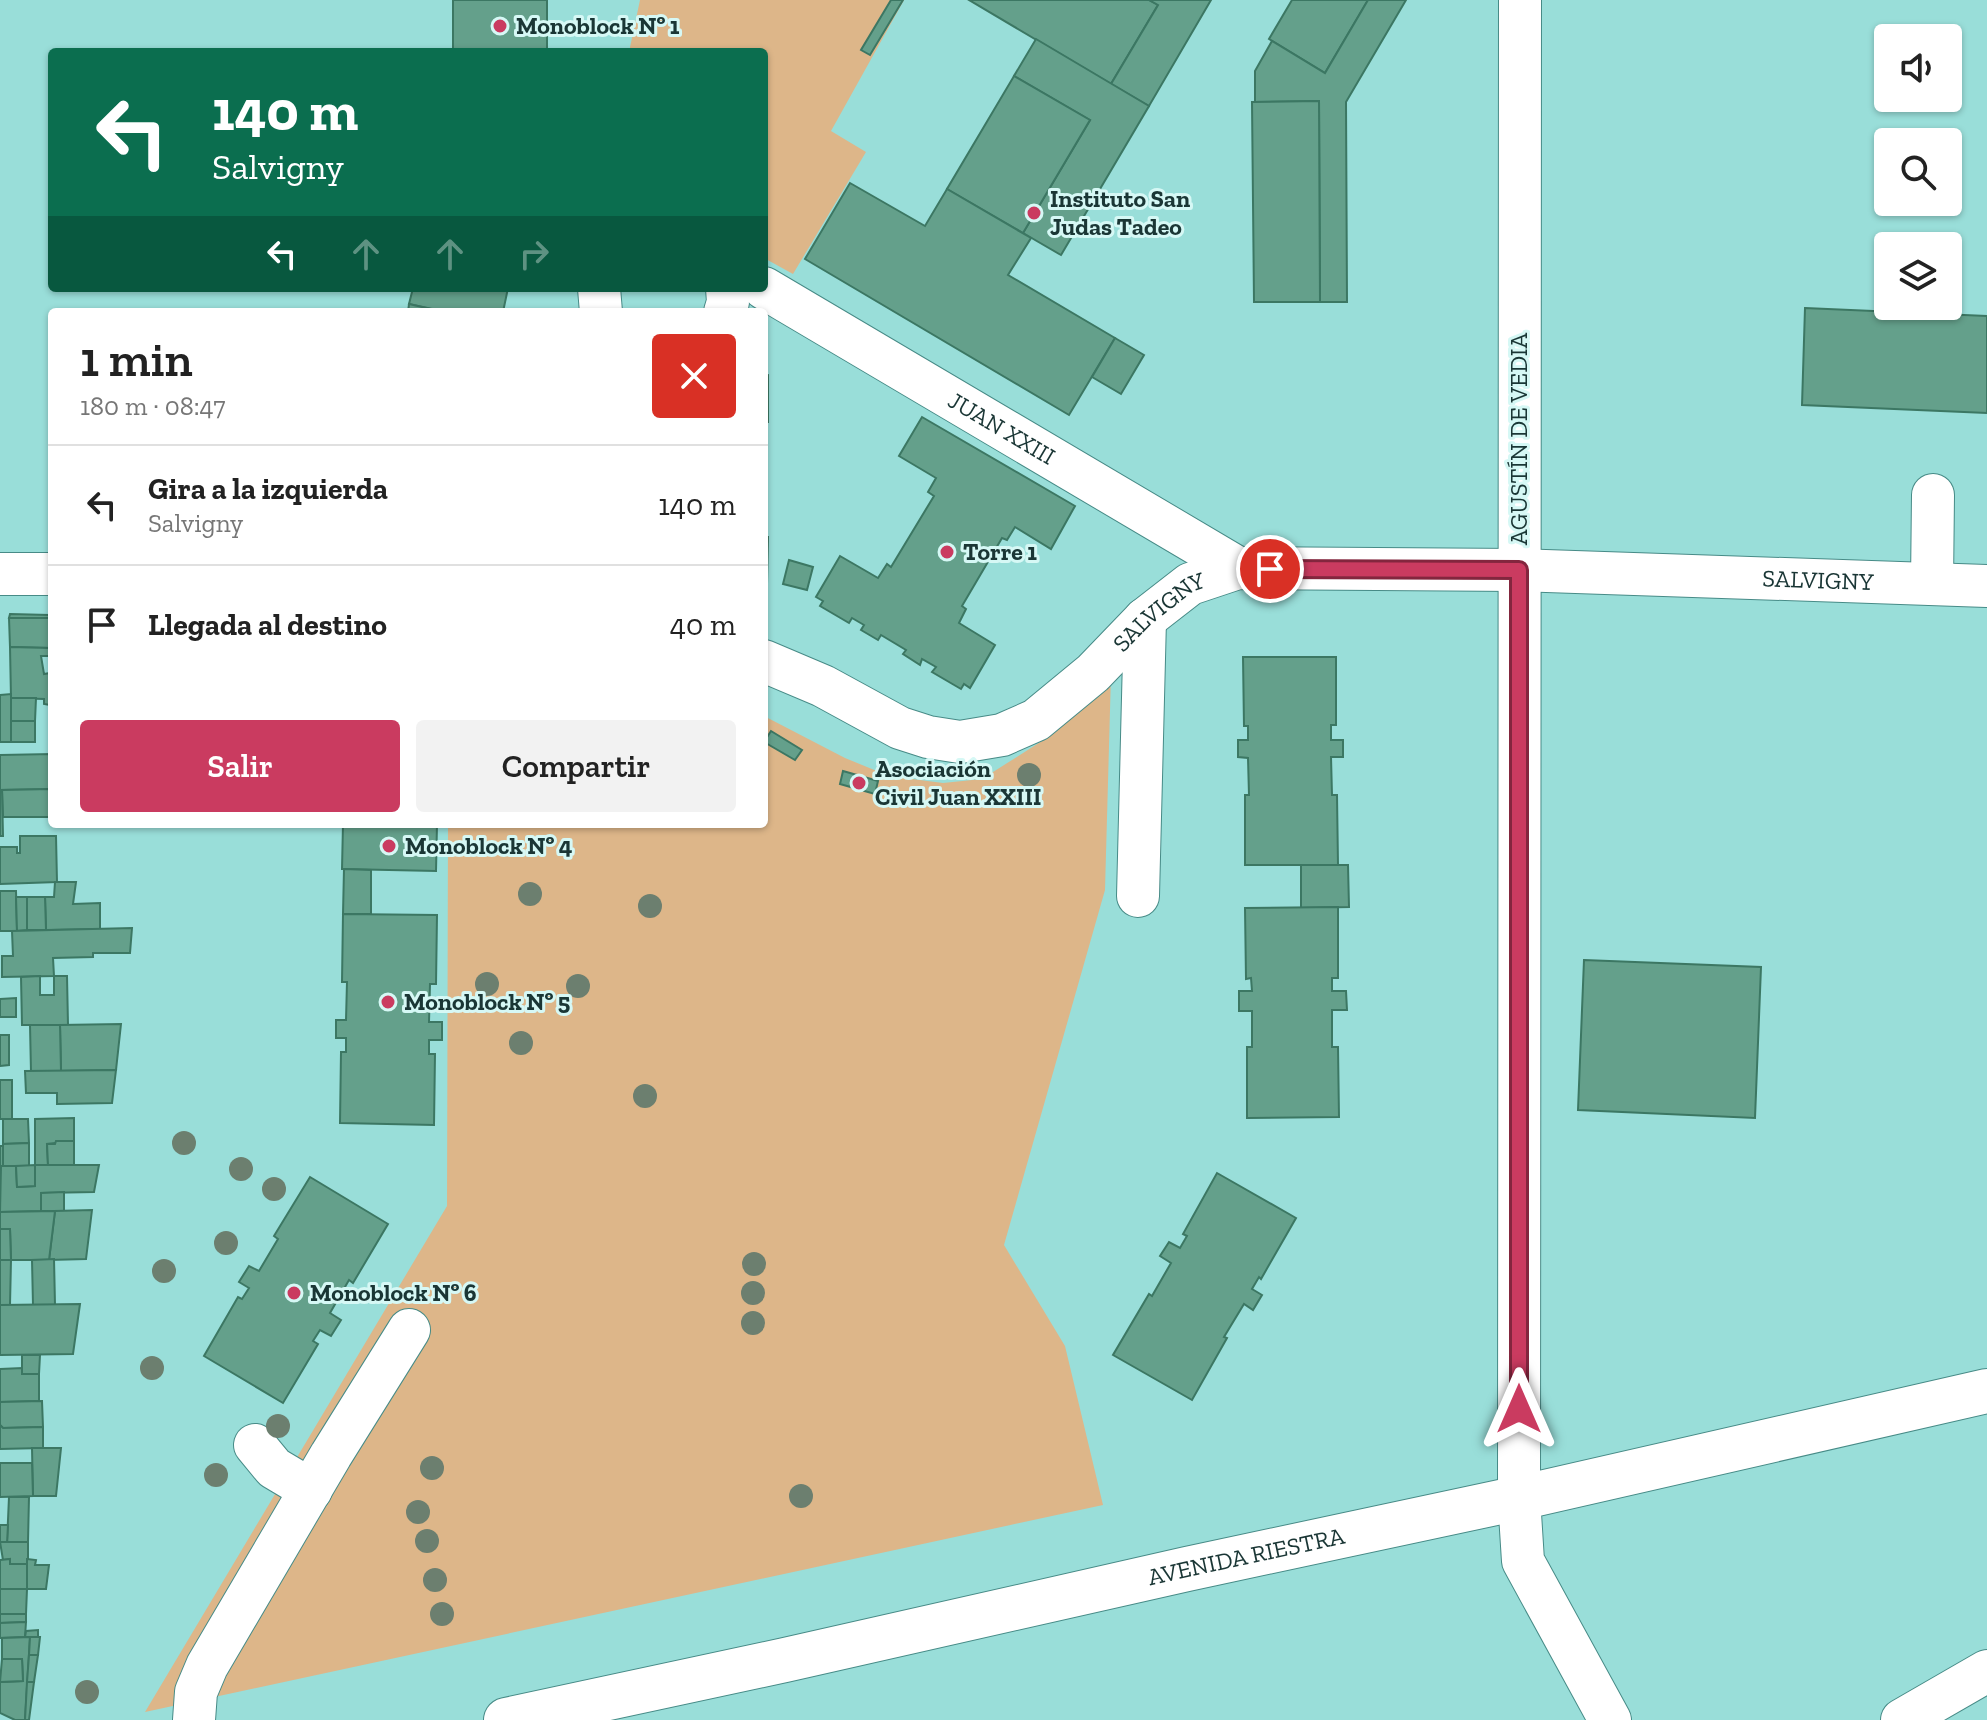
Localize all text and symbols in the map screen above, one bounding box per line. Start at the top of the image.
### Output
place label: Monoblock Nº 1 [516,11,680,40]
marker: Monoblock Nº 1 [491,17,509,35]
map controls [1874,24,1962,320]
button: sound [1874,24,1962,112]
text: 140 m [212,77,358,144]
icon: left [80,80,184,184]
button: search [1874,128,1962,216]
text: Salvigny [212,145,344,188]
place label: Instituto San Judas Tadeo [1050,184,1190,241]
marker: Instituto San Judas Tadeo [1025,204,1043,222]
icon: left [260,232,304,276]
icon: ahead [344,232,388,276]
icon: ahead [428,232,472,276]
icon: right [512,232,556,276]
button: layers [1874,232,1962,320]
text: 1 min [80,331,193,388]
street label: AGUSTÍN DE VEDIA [1504,332,1533,545]
button: close [652,334,736,418]
street label: JUAN XXIII [943,385,1061,471]
text: 180 m · 08:47 [80,390,225,422]
text: Gira a la izquierda [148,471,388,507]
icon: left [80,483,124,527]
text: 140 m [658,487,736,523]
text: Salvigny [148,507,243,539]
pin [1236,535,1304,603]
place label: Torre 1 [963,537,1037,566]
marker: Torre 1 [938,543,956,561]
icon: arrive [1248,547,1292,591]
street label: SALVIGNY [1762,563,1875,596]
street label: SALVIGNY [1107,565,1208,657]
icon: arrive [80,603,124,647]
text: Llegada al destino [148,607,387,643]
text: 40 m [670,607,736,643]
button: Salir [80,720,400,812]
button: Compartir [416,720,736,812]
place label: Asociación Civil Juan XXIII [875,754,1041,811]
marker: Asociación Civil Juan XXIII [850,774,868,792]
place label: Monoblock Nº 4 [405,831,573,860]
marker: Monoblock Nº 4 [380,837,398,855]
place label: Monoblock Nº 5 [404,987,570,1016]
marker: Monoblock Nº 5 [379,993,397,1011]
place label: Monoblock Nº 6 [310,1278,477,1307]
marker: Monoblock Nº 6 [285,1284,303,1302]
position arrow [1477,1367,1561,1451]
street label: AVENIDA RIESTRA [1145,1521,1347,1591]

